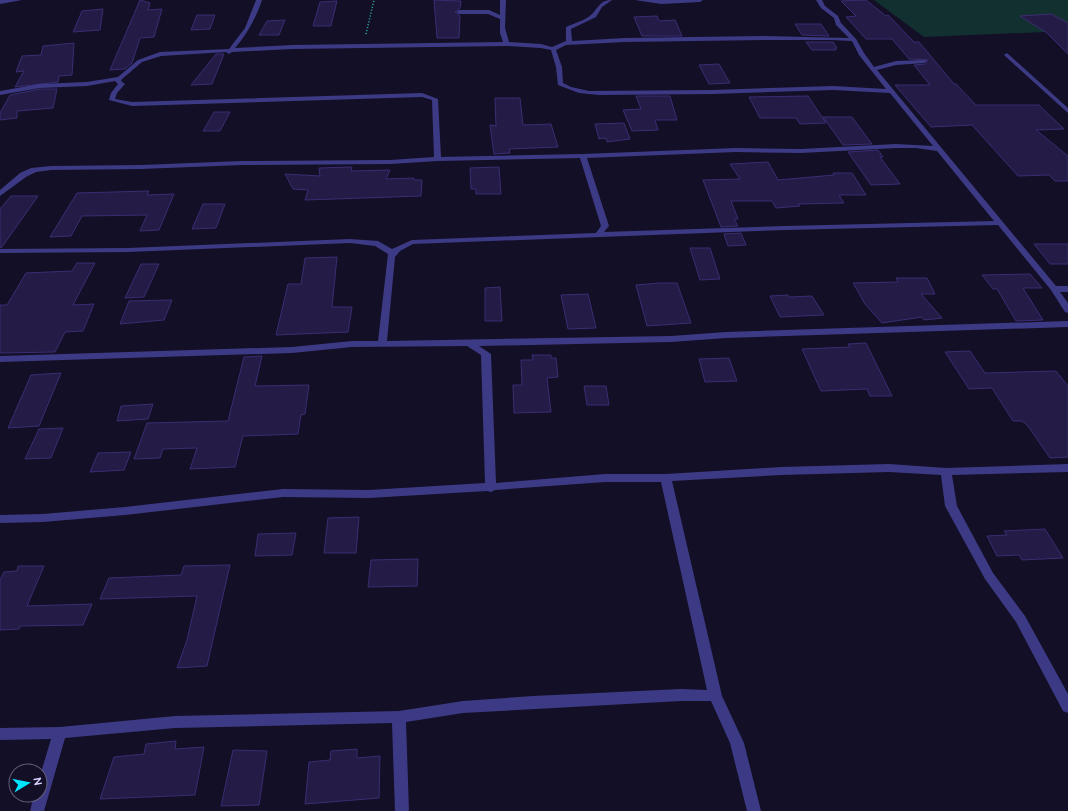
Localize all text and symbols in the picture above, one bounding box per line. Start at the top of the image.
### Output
north arrow [8,763,48,803]
text: N [31,776,44,786]

